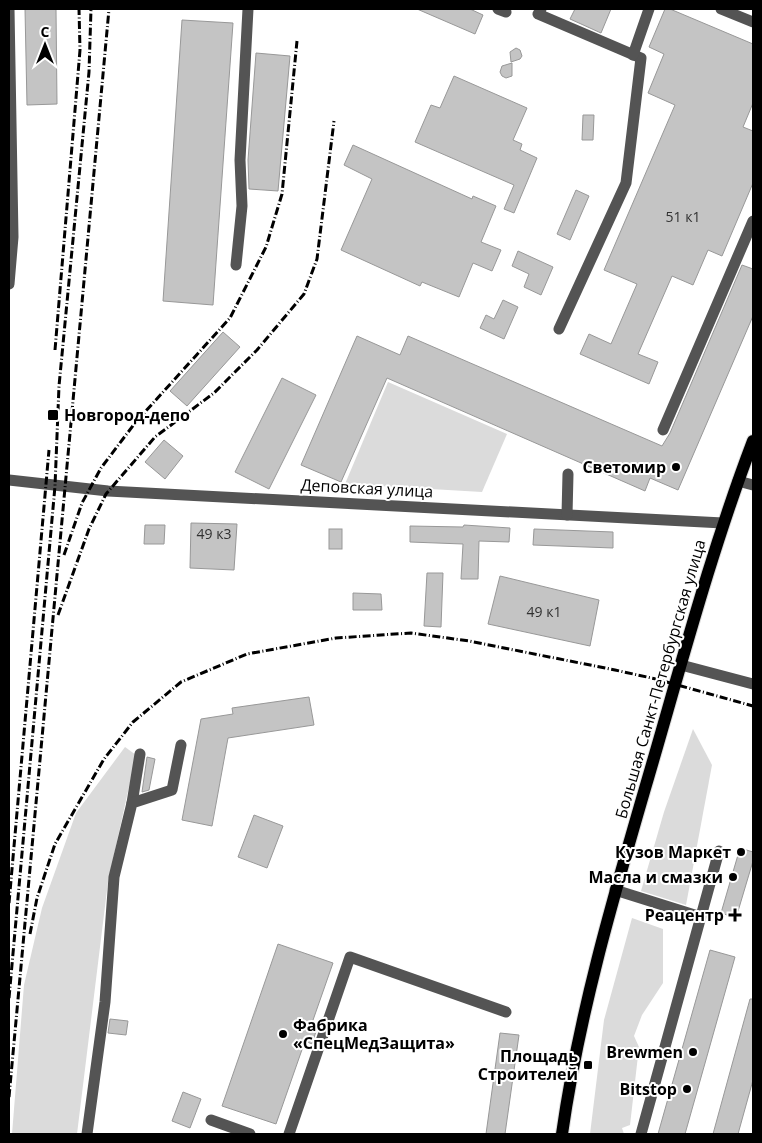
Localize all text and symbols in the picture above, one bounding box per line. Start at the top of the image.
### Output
north arrow [20,20,70,70]
text: С [41,22,50,41]
house number: 51 к1 [666,207,700,226]
place label: Новгород-депо [64,404,190,426]
marker: Новгород-депо [46,408,60,422]
place label: Светомир [582,456,666,478]
marker: Светомир [670,461,682,473]
street label: Деповская улица [300,474,434,502]
house number: 49 к3 [197,524,231,543]
street label: Большая Санкт-Петербургская улица [610,537,710,821]
house number: 49 к1 [527,602,561,621]
place label: Кузов Маркет [615,841,731,863]
marker: Кузов Маркет [735,846,747,858]
place label: Масла и смазки [588,866,723,888]
marker: Масла и смазки [727,871,739,883]
place label: Реацентр [645,904,724,926]
marker: Реацентр [728,908,742,922]
place label: Фабрика «СпецМедЗащита» [293,1014,455,1054]
marker: Фабрика «СпецМедЗащита» [277,1028,289,1040]
place label: Brewmen [606,1041,683,1063]
place label: Площадь Строителей [478,1045,578,1085]
marker: Brewmen [687,1046,699,1058]
marker: Площадь Строителей [582,1059,594,1071]
place label: Bitstop [619,1078,677,1100]
marker: Bitstop [681,1083,693,1095]

